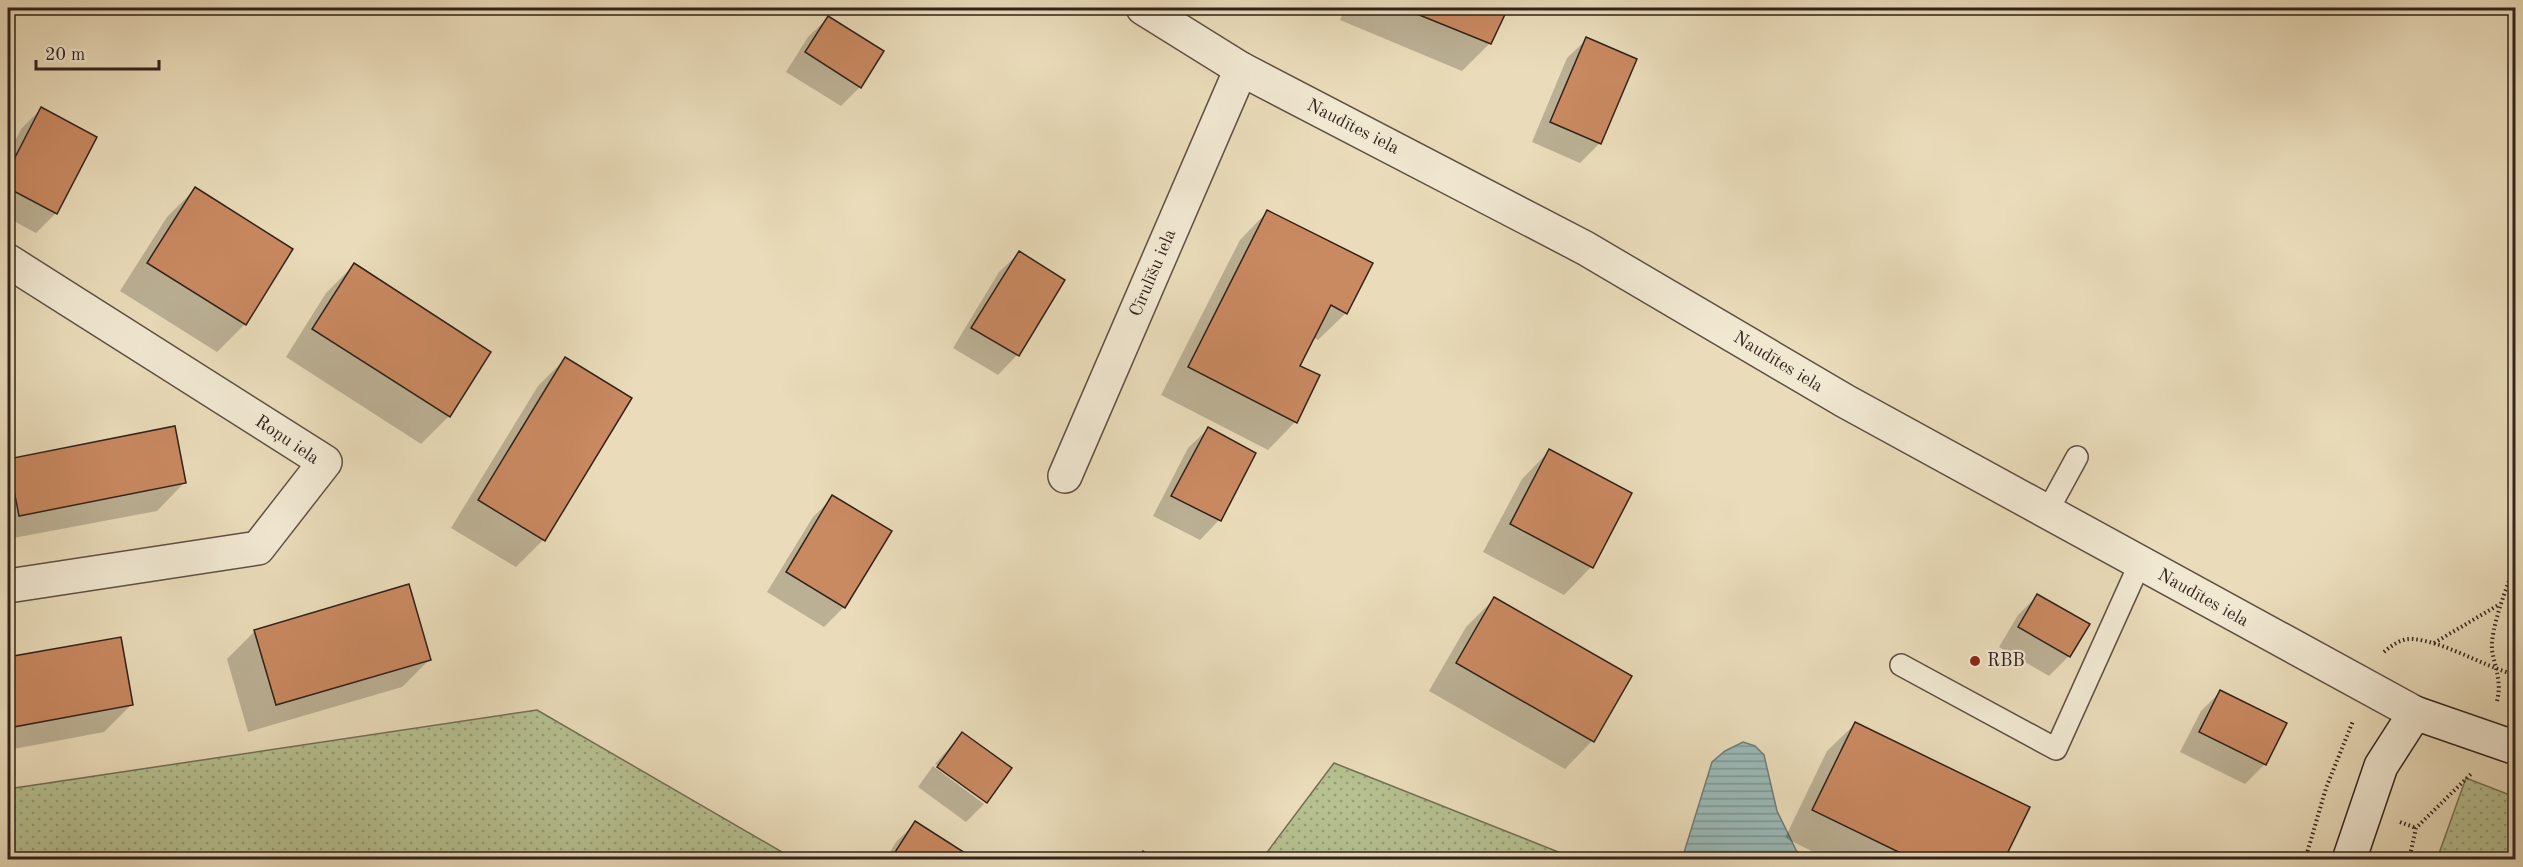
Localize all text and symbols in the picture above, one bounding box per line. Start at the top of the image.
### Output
scale bar [36,33,159,71]
text: 20 m [45,46,85,64]
street label: Naudītes iela [1304,96,1402,158]
street label: Cīrulīšu iela [1127,227,1179,319]
street label: Naudītes iela [1730,328,1826,396]
street label: Roņu iela [251,412,322,469]
street label: Naudītes iela [2154,566,2252,630]
place label: RBB [1987,652,2025,670]
marker: RBB [1968,654,1982,668]

